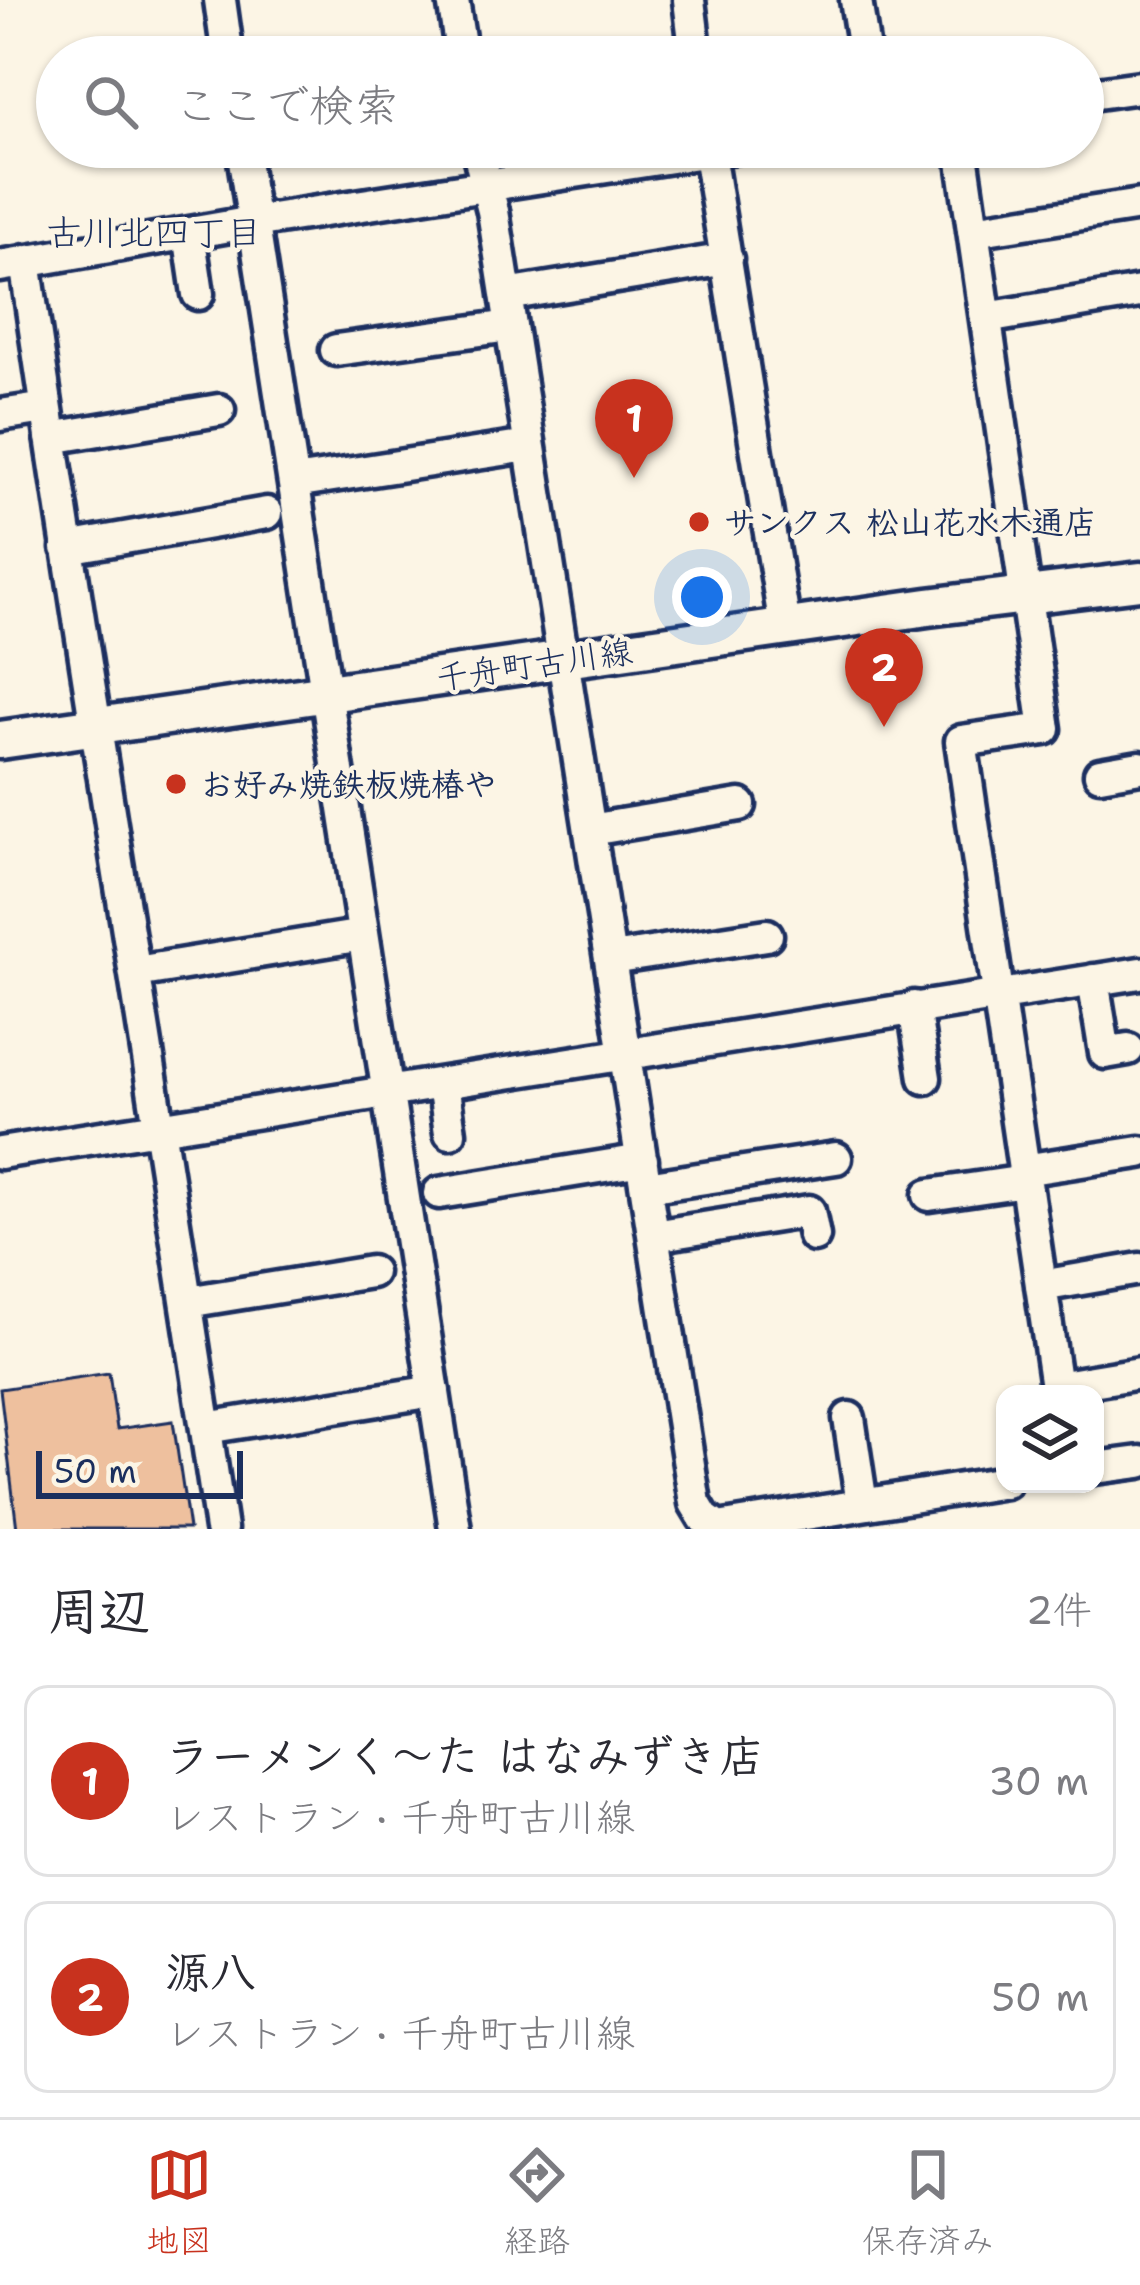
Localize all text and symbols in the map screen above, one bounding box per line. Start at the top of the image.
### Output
search box [36,36,1104,168]
icon: search [78,69,144,135]
text: ここで検索 [174,75,399,135]
district label: 古川北四丁目 [46,208,262,257]
pin: 1 [595,379,673,478]
place label: サンクス 松山花水木通店 [723,500,1097,545]
marker: サンクス 松山花水木通店 [686,509,712,535]
your location [672,567,732,627]
street label: 千舟町古川線 [433,628,635,701]
pin: 2 [845,628,923,727]
place label: お好み焼鉄板焼椿や [200,762,497,807]
marker: お好み焼鉄板焼椿や [163,771,189,797]
map controls [996,1385,1104,1493]
button: layers [996,1385,1104,1493]
scale bar [36,1445,243,1498]
text: 50 m [54,1449,137,1494]
text: 周辺 [48,1577,150,1645]
text: 2件 [1026,1584,1092,1636]
text: ラーメンく～た はなみずき店 [165,1726,765,1786]
text: 1 [81,1755,99,1807]
text: 30 m [988,1755,1089,1807]
text: レストラン · 千舟町古川線 [165,1791,635,1843]
text: 源八 [165,1942,255,2002]
text: 2 [76,1971,104,2023]
text: 50 m [991,1971,1089,2023]
text: レストラン · 千舟町古川線 [165,2007,635,2059]
tab: 地図 [146,2142,212,2263]
tab: 経路 [504,2142,570,2263]
tab: 保存済み [862,2142,994,2263]

